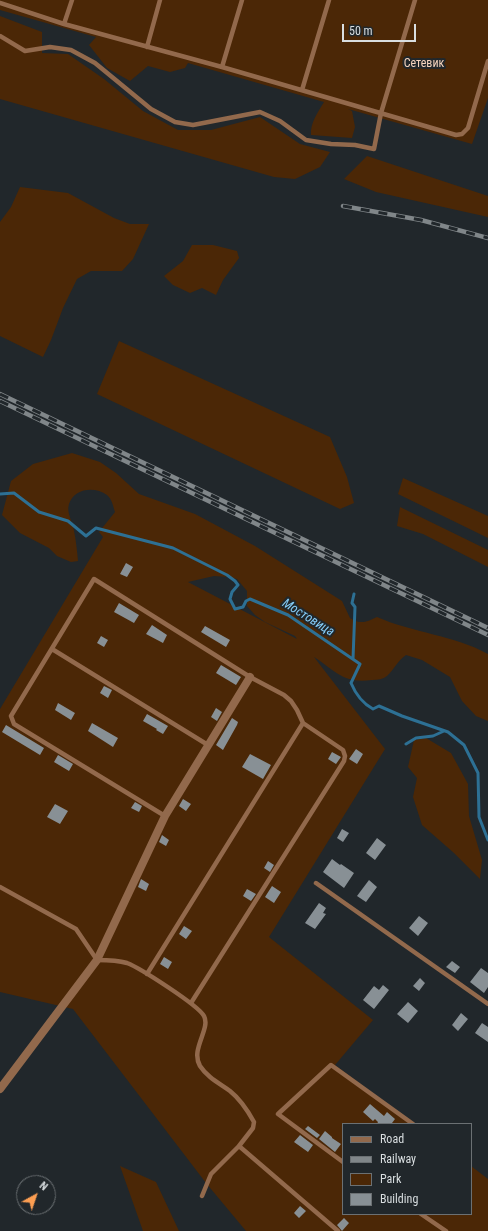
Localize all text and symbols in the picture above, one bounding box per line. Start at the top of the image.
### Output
scale bar [344,16,418,42]
text: 50 m [349,24,373,38]
park label: Сетевик [404,57,444,71]
water label: Мостовица [279,596,337,640]
legend [342,1123,472,1215]
text: Road [380,1132,404,1146]
text: Railway [380,1152,416,1166]
text: Park [380,1172,401,1186]
north arrow [16,1175,56,1215]
text: N [37,1179,50,1193]
text: Building [380,1192,418,1206]

